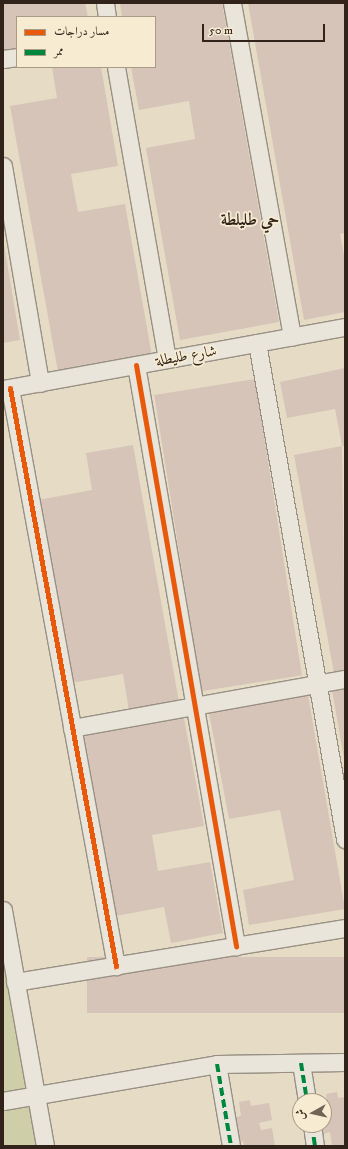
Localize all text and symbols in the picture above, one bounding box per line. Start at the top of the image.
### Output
legend [16,16,156,68]
scale bar [204,16,327,42]
text: 50 m [209,23,233,38]
text: مسار دراجات [54,24,110,39]
text: ممر [54,44,64,59]
district label: حي طليلطة [221,211,279,231]
street label: شارع طليطلة [154,342,218,370]
north arrow [292,1093,332,1133]
text: ش [293,1108,309,1121]

